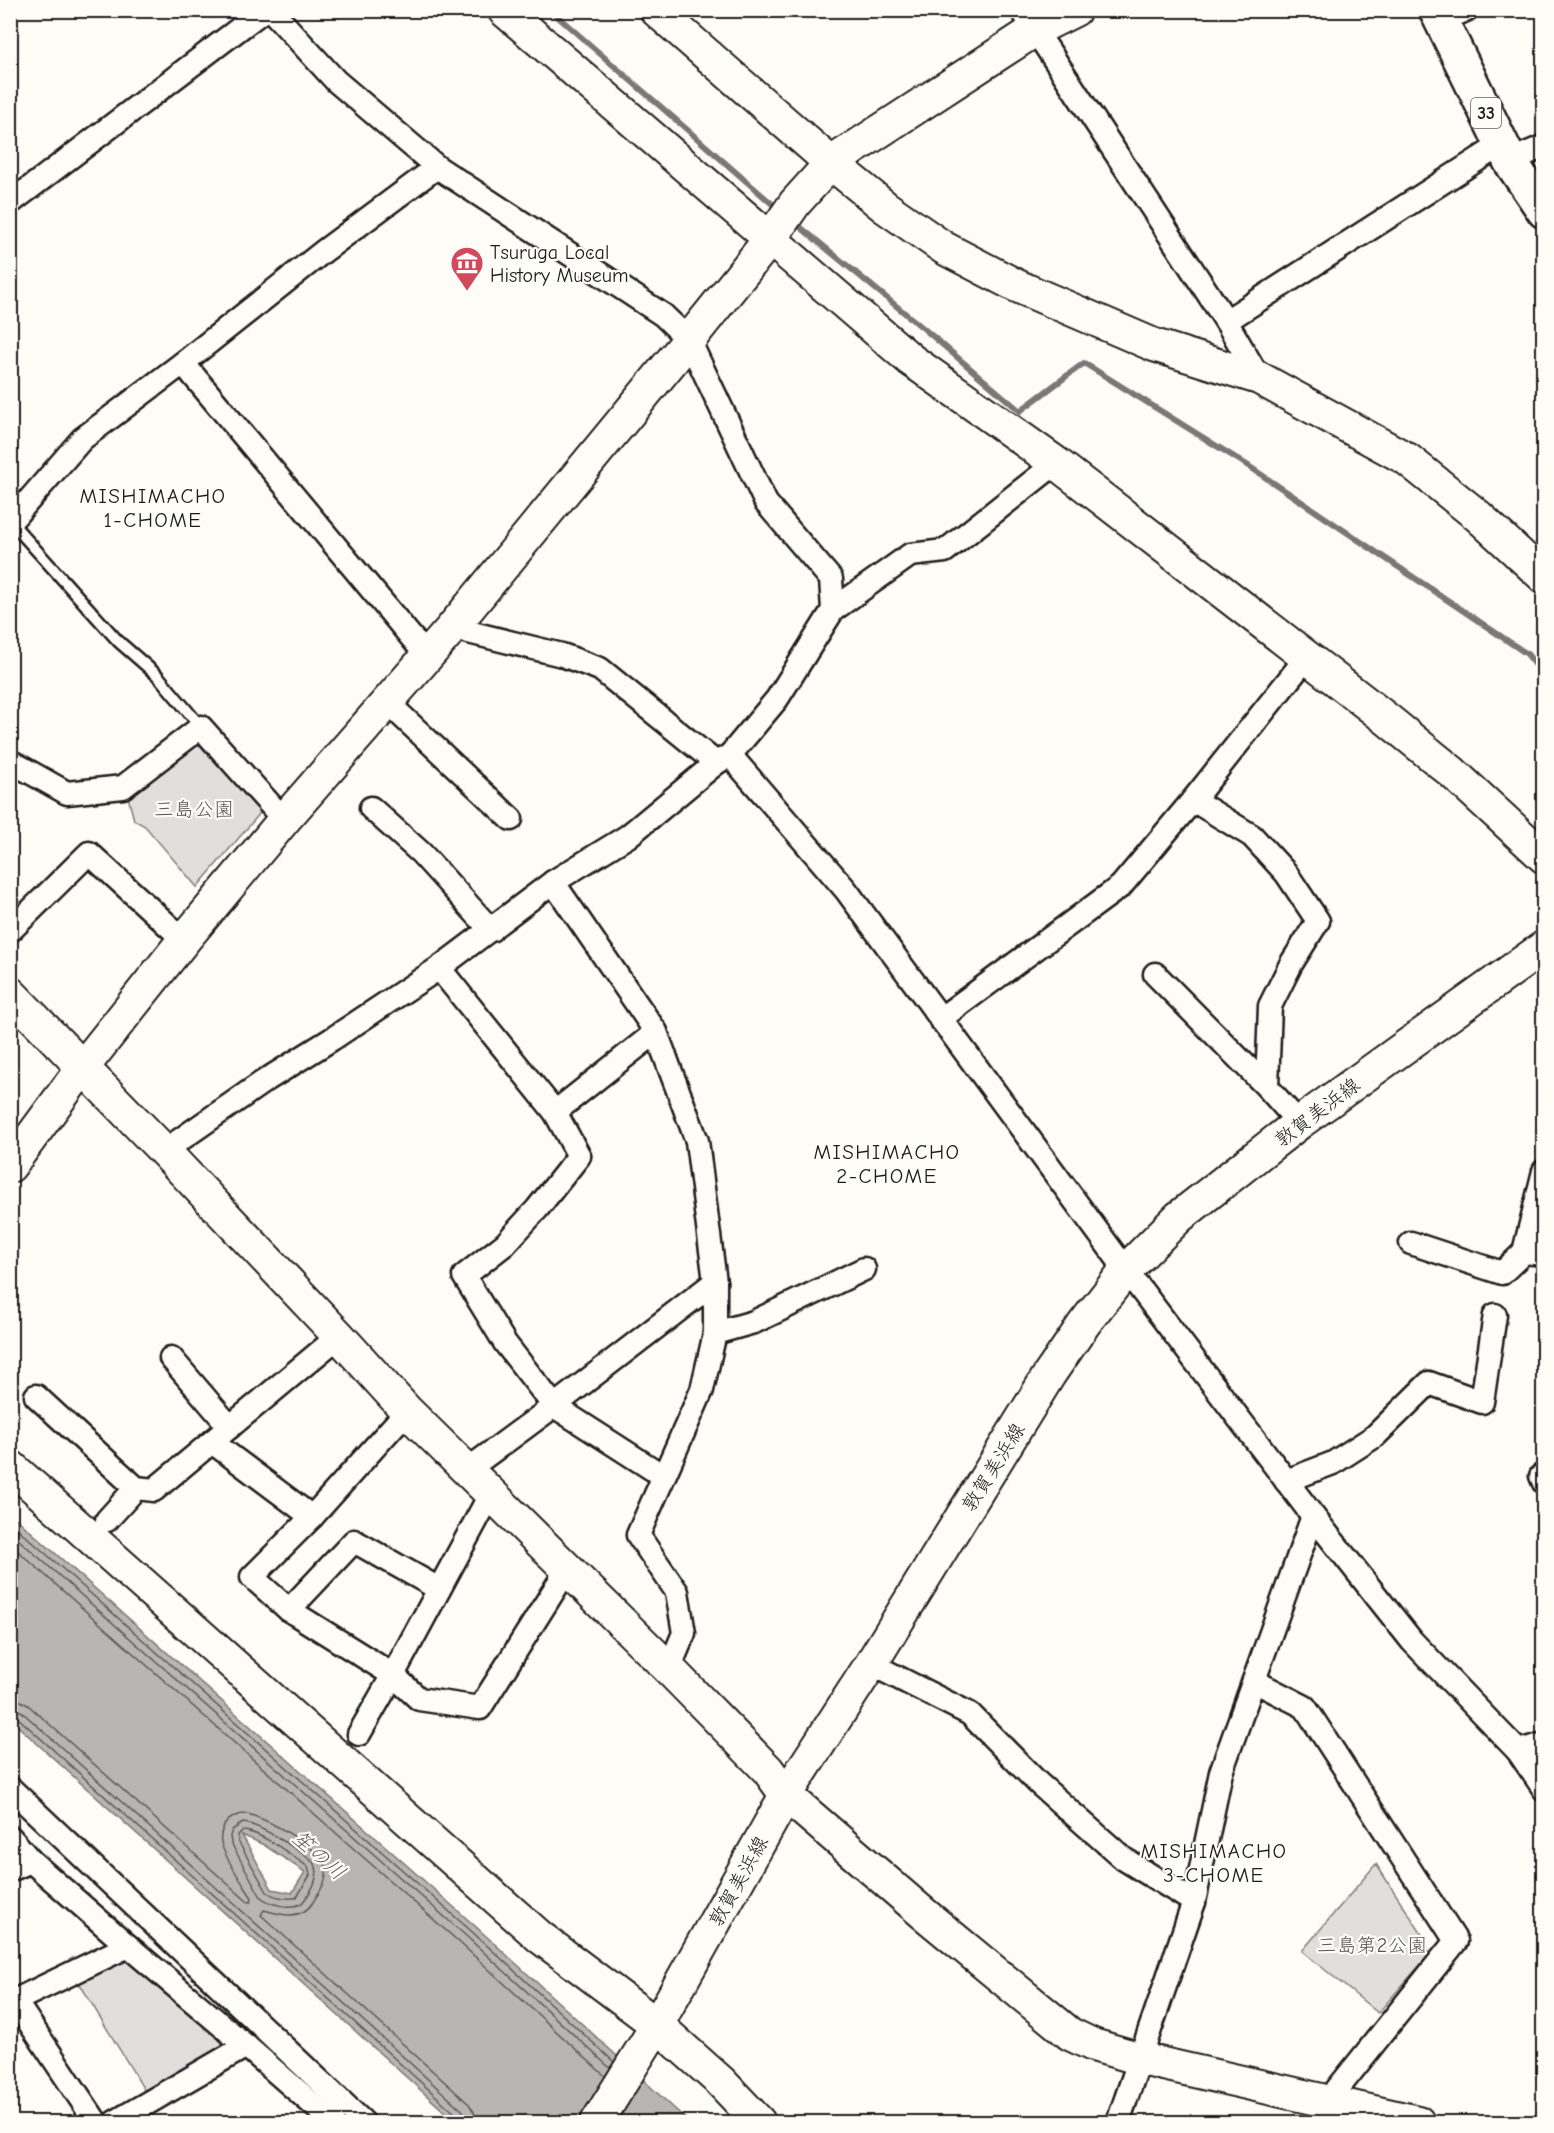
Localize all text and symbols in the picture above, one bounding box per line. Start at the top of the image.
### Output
road number: 33 [1471,98,1501,128]
place label: Tsuruga Local History Museum [490,241,629,287]
museum icon: Tsuruga Local History Museum [449,245,485,292]
district label: MISHIMACHO 1-CHOME [79,484,227,532]
park label: 三島公園 [154,798,234,821]
street label: 敦賀美浜線 [1270,1073,1364,1152]
district label: MISHIMACHO 2-CHOME [813,1140,961,1188]
street label: 敦賀美浜線 [957,1419,1030,1516]
water label: 笙の川 [287,1825,351,1885]
street label: 敦賀美浜線 [704,1832,773,1931]
district label: MISHIMACHO 3-CHOME [1140,1839,1288,1887]
park label: 三島第2公園 [1317,1934,1427,1957]

